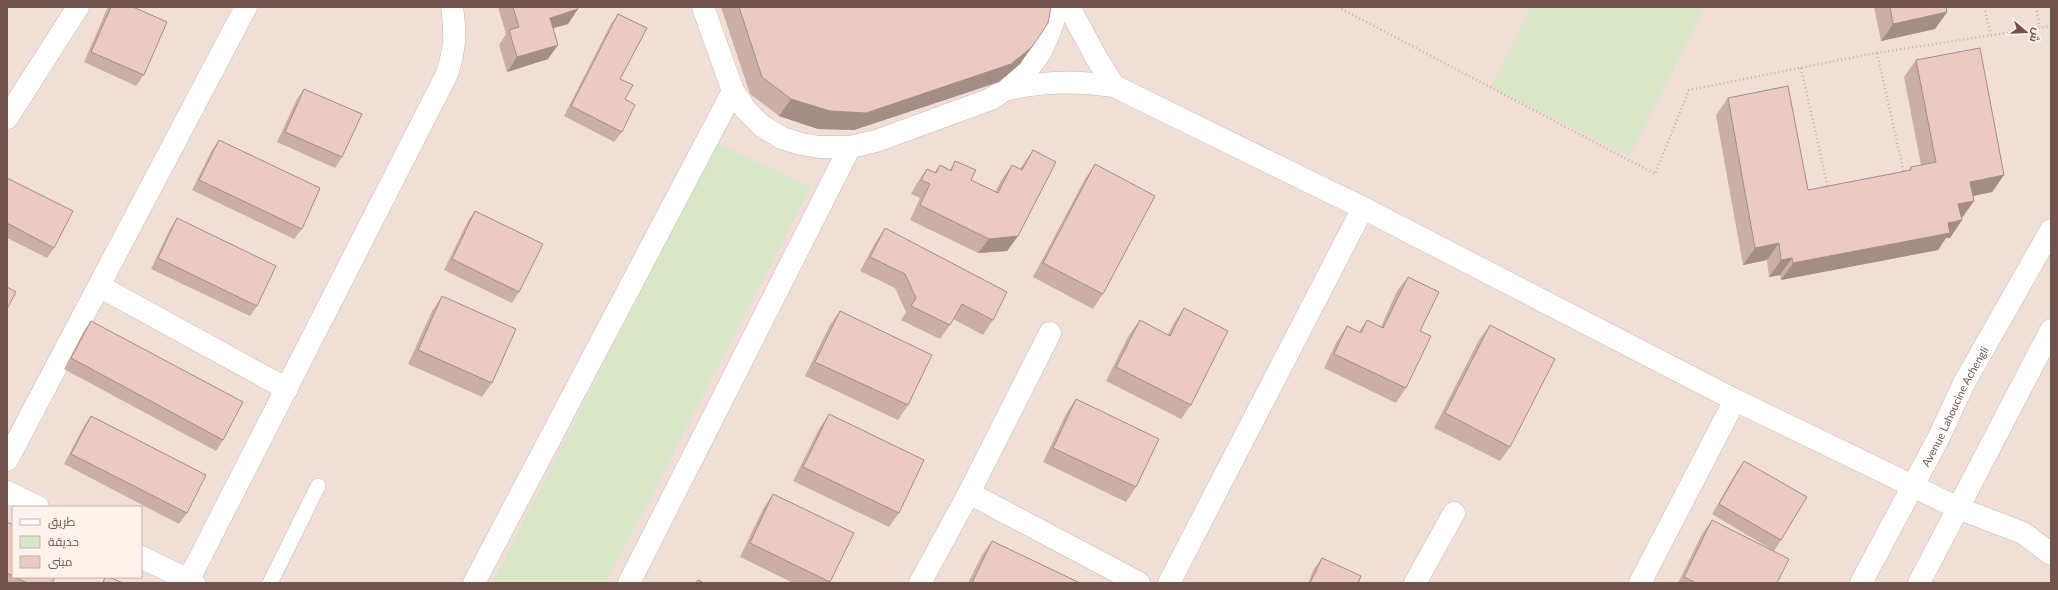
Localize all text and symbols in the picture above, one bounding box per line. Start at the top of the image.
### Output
north arrow [2006,12,2046,52]
text: ش [2027,26,2044,44]
street label: Avenue Lahoucine Achengli [1918,343,1990,468]
legend [12,506,142,578]
text: طريق [48,514,76,529]
text: حديقة [48,534,79,549]
text: مبنى [48,554,73,569]

